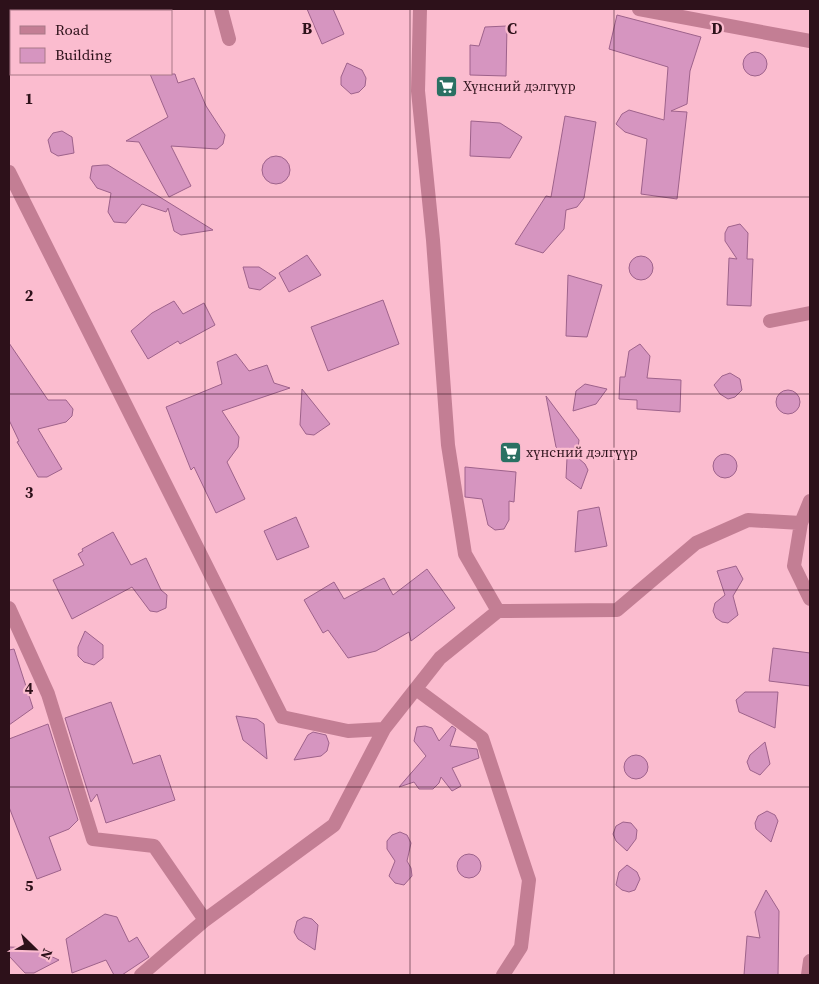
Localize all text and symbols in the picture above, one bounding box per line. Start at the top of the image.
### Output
legend [10,10,172,75]
text: B [302,17,313,39]
text: C [507,17,517,39]
text: D [711,17,723,39]
text: Road [55,19,89,40]
text: Building [55,44,112,65]
supermarket icon: Хүнсний дэлгүүр [435,74,459,98]
place label: Хүнсний дэлгүүр [463,76,576,96]
text: 1 [25,87,33,109]
text: 2 [25,284,34,306]
supermarket icon: хүнсний дэлгүүр [498,440,522,464]
place label: хүнсний дэлгүүр [526,442,638,462]
text: 3 [25,481,34,503]
text: 4 [25,677,34,699]
text: 5 [25,874,34,896]
north arrow [10,924,60,974]
text: N [36,945,58,963]

